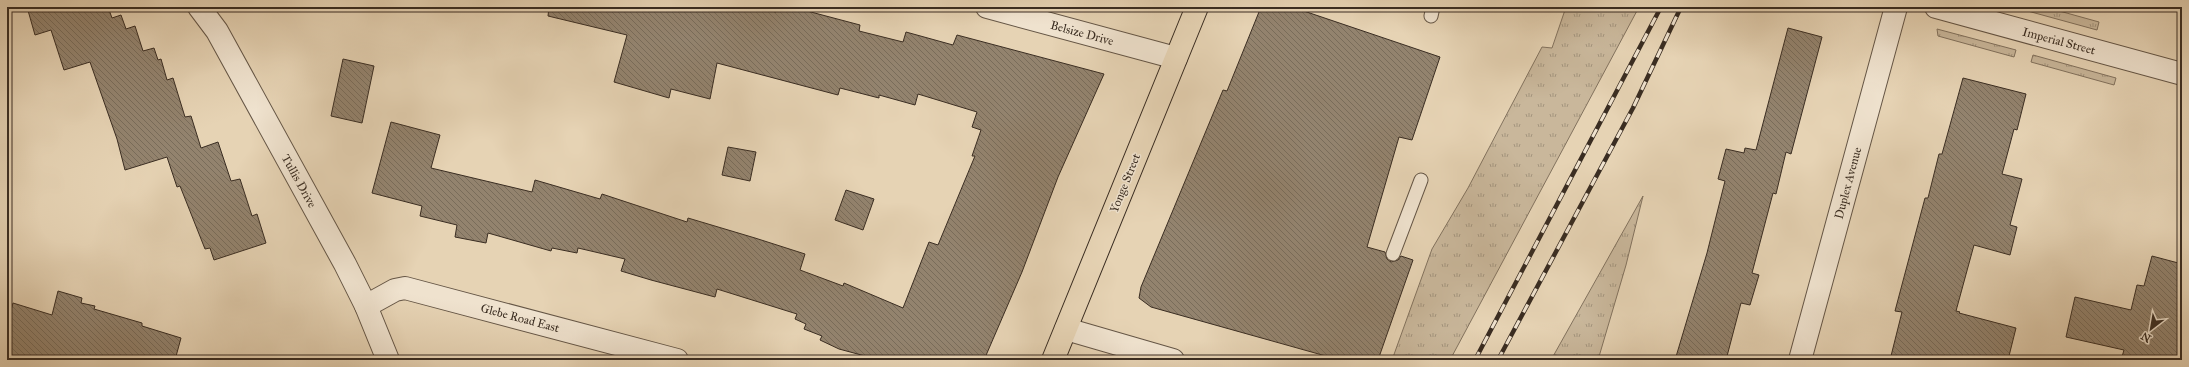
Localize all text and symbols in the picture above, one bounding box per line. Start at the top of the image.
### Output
street label: Belsize Drive [1049,18,1115,48]
street label: Imperial Street [2021,25,2098,58]
street label: Duplex Avenue [1832,145,1864,221]
street label: Yonge Street [1107,151,1144,215]
street label: Tullis Drive [279,152,319,210]
street label: Glebe Road East [479,301,562,335]
north arrow [2131,309,2171,349]
text: N [2138,329,2153,345]

